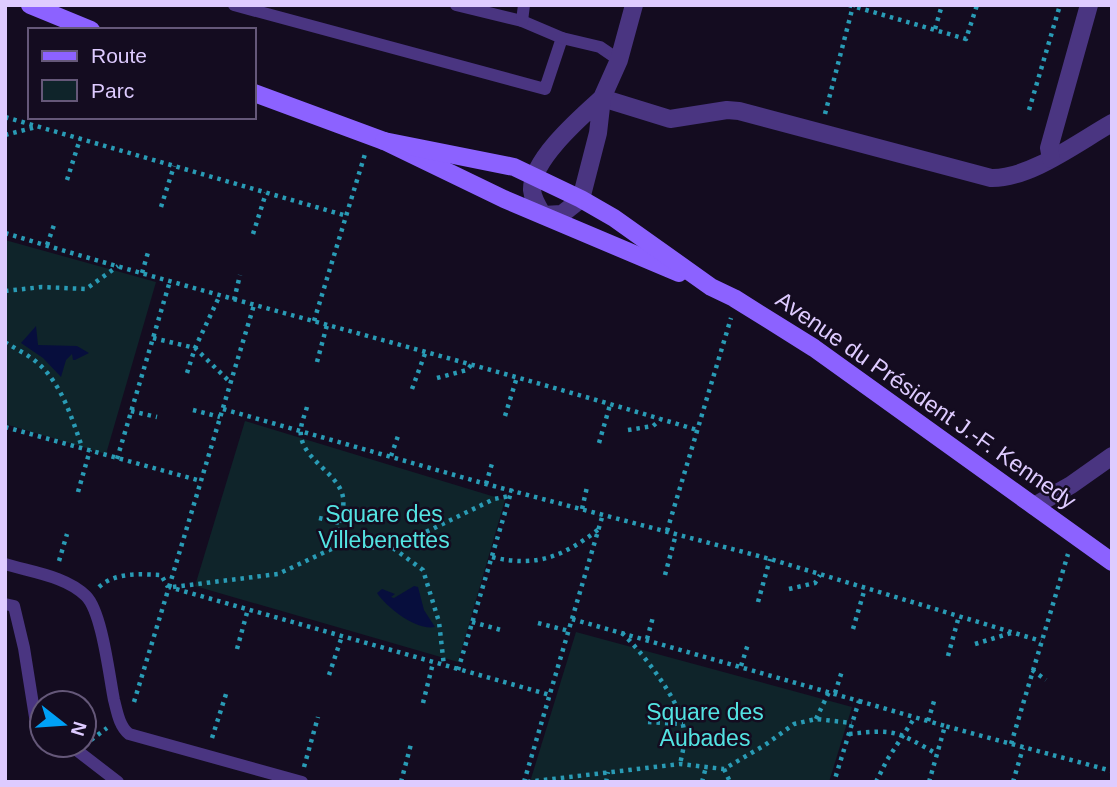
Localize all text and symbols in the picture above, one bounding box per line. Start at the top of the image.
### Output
legend [28,28,256,119]
text: Route [91,44,147,67]
text: Parc [91,79,134,102]
street label: Avenue du Président J.-F. Kennedy [771,286,1081,514]
park label: Square des Villebenettes [318,501,450,553]
north arrow [28,689,98,759]
park label: Square des Aubades [646,699,764,751]
text: N [67,719,91,738]

